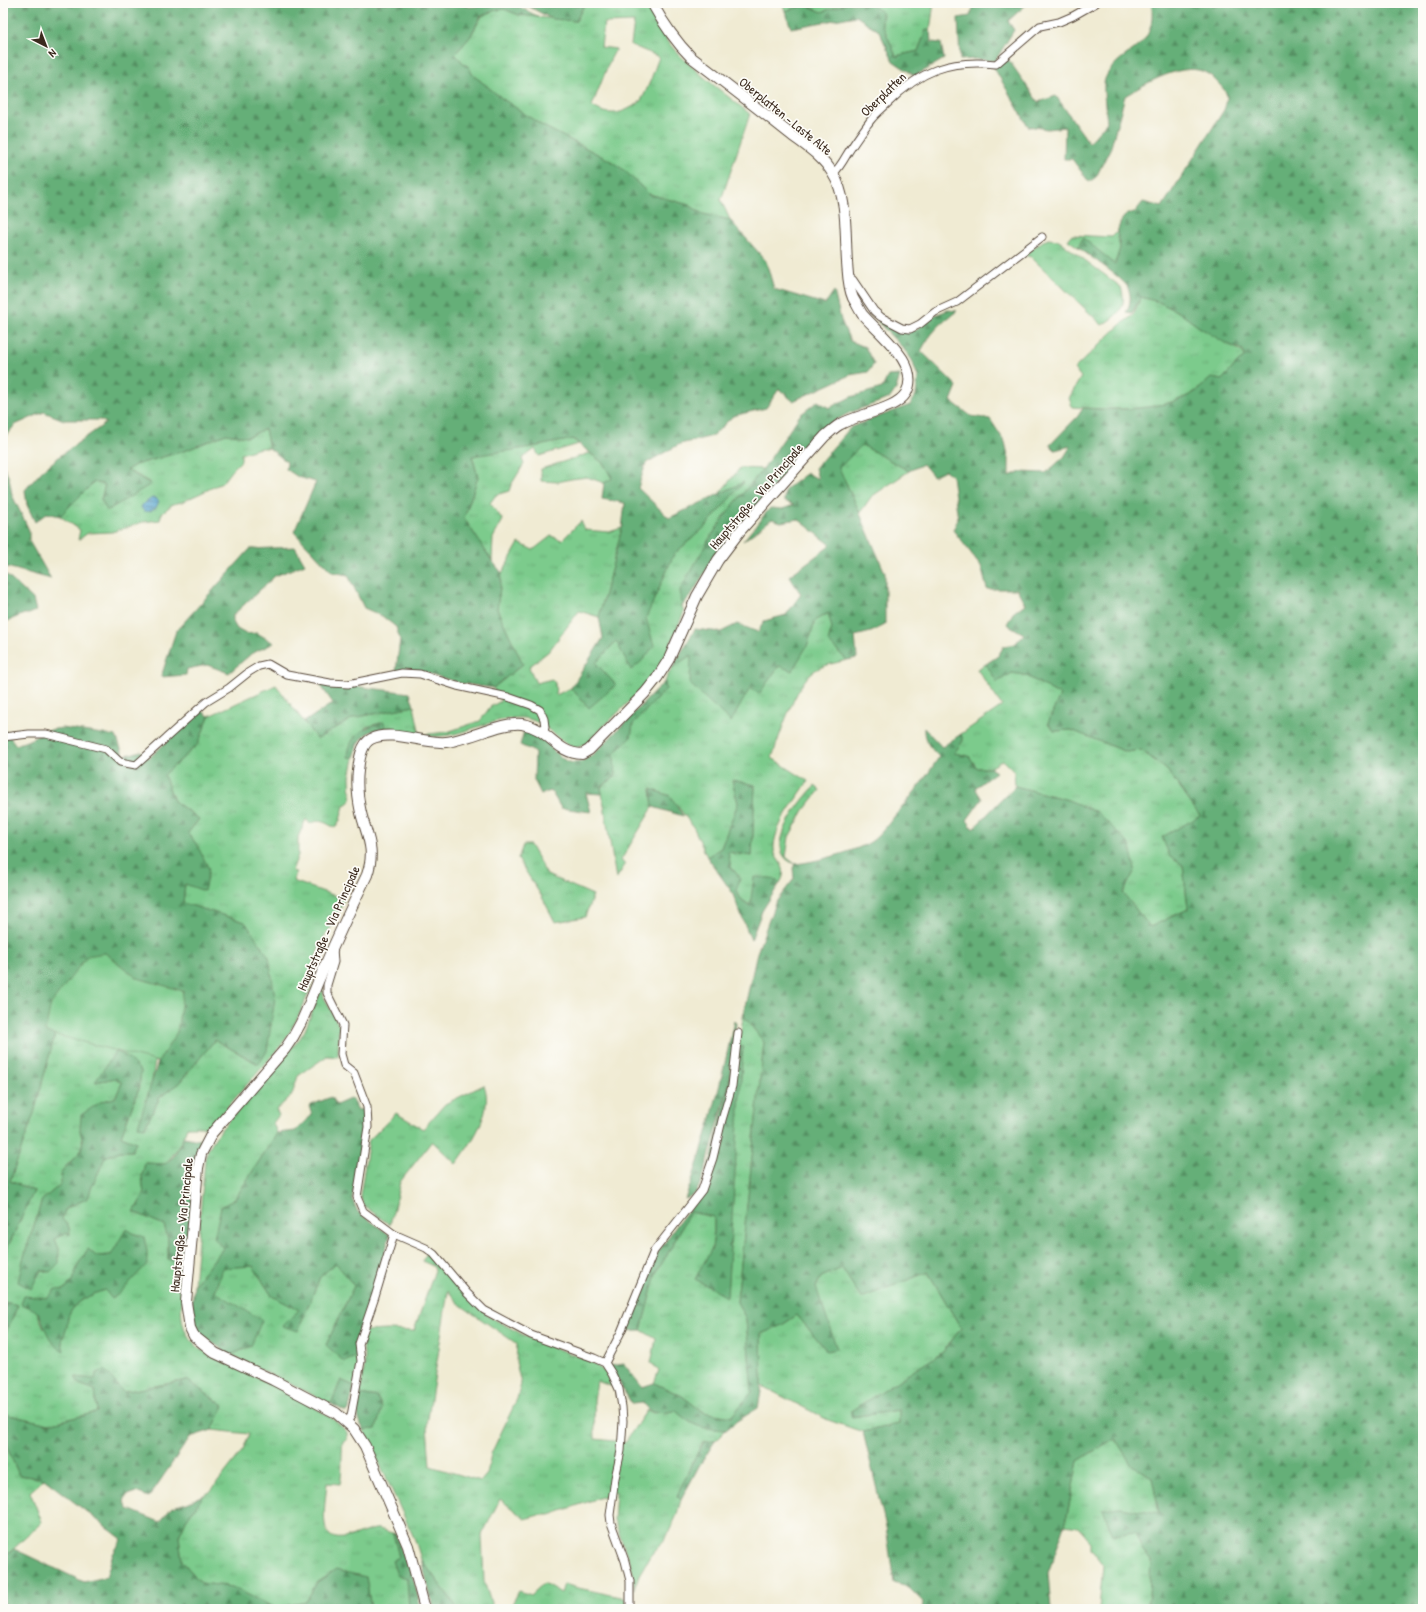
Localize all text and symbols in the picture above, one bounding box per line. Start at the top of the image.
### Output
north arrow [26,26,66,66]
text: N [46,46,60,61]
street label: Oberplatten [856,68,910,120]
street label: Oberplatten - Laste Alte [736,73,836,159]
street label: Hauptstraße - Via Principale [705,439,807,553]
street label: Hauptstraße - Via Principale [292,863,364,993]
street label: Hauptstraße - Via Principale [165,1157,197,1293]

